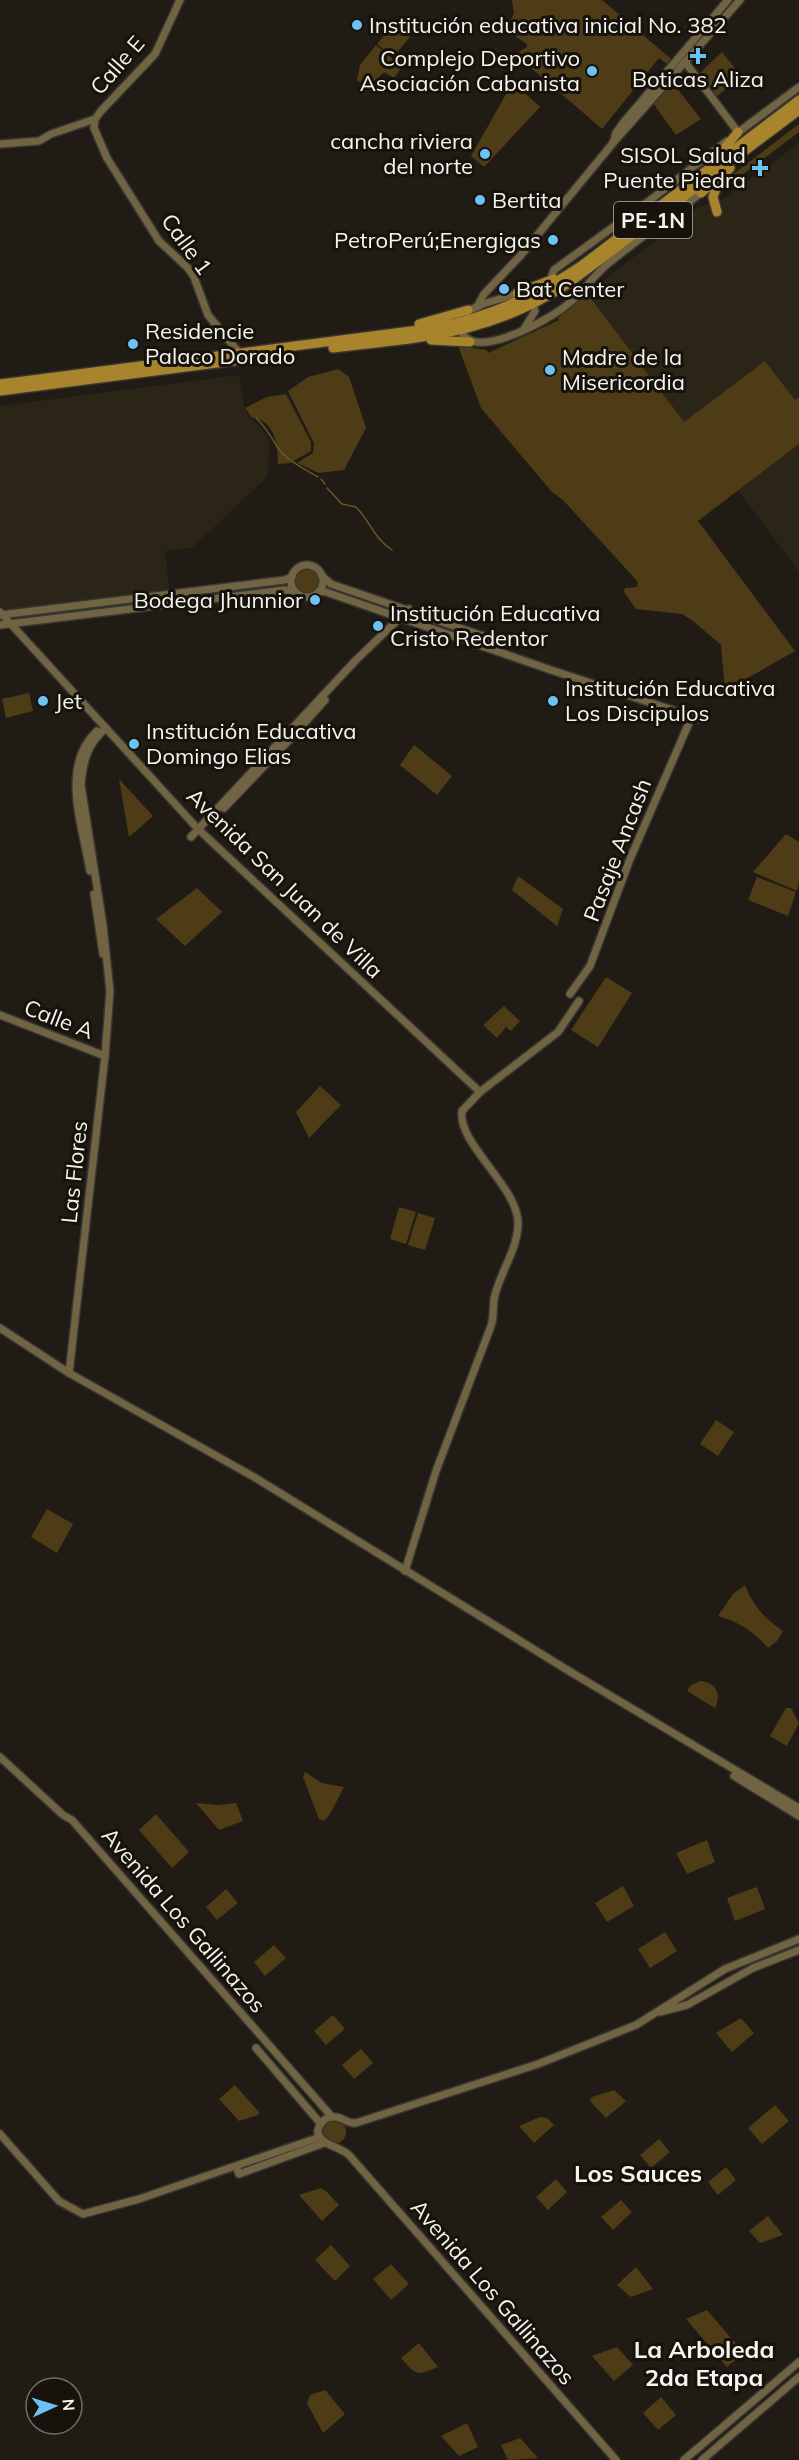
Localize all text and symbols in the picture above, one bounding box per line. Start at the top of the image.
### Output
place label: Institución educativa inicial No. 382 [369,11,727,39]
marker: Institución educativa inicial No. 382 [350,18,364,32]
street label: Calle E [84,30,150,100]
place label: Complejo Deportivo Asociación Cabanista [360,44,580,97]
marker: Boticas Aliza [691,49,705,63]
marker: Complejo Deportivo Asociación Cabanista [585,64,599,78]
place label: Boticas Aliza [632,65,764,93]
place label: cancha riviera del norte [330,127,473,180]
place label: SISOL Salud Puente Piedra [603,141,746,194]
marker: cancha riviera del norte [478,147,492,161]
marker: SISOL Salud Puente Piedra [751,159,769,177]
place label: Bertita [492,186,561,214]
marker: Bertita [473,193,487,207]
road number: PE-1N [614,202,692,238]
street label: Calle 1 [155,208,219,280]
place label: PetroPerú;Energigas [334,226,541,254]
marker: PetroPerú;Energigas [546,233,560,247]
place label: Bat Center [516,275,624,303]
marker: Bat Center [497,282,511,296]
place label: Residencie Palaco Dorado [145,317,295,370]
marker: Residencie Palaco Dorado [126,337,140,351]
place label: Madre de la Misericordia [562,343,685,396]
marker: Madre de la Misericordia [543,363,557,377]
place label: Bodega Jhunnior [134,586,303,614]
marker: Bodega Jhunnior [308,593,322,607]
place label: Institución Educativa Cristo Redentor [390,599,600,652]
marker: Institución Educativa Cristo Redentor [371,619,385,633]
place label: Institución Educativa Los Discipulos [565,674,775,727]
place label: Jet [55,687,82,715]
marker: Jet [36,694,50,708]
marker: Institución Educativa Los Discipulos [546,694,560,708]
place label: Institución Educativa Domingo Elias [146,717,356,770]
marker: Institución Educativa Domingo Elias [127,737,141,751]
street label: Pasaje Ancash [577,775,657,925]
street label: Avenida San Juan de Villa [181,782,389,984]
street label: Calle A [20,993,98,1045]
street label: Las Flores [55,1119,93,1225]
street label: Avenida Los Gallinazos [96,1822,272,2018]
district label: Los Sauces [574,2158,702,2188]
street label: Avenida Los Gallinazos [405,2194,581,2390]
district label: La Arboleda 2da Etapa [634,2334,774,2392]
north arrow [24,2376,84,2436]
text: N [59,2398,79,2412]

